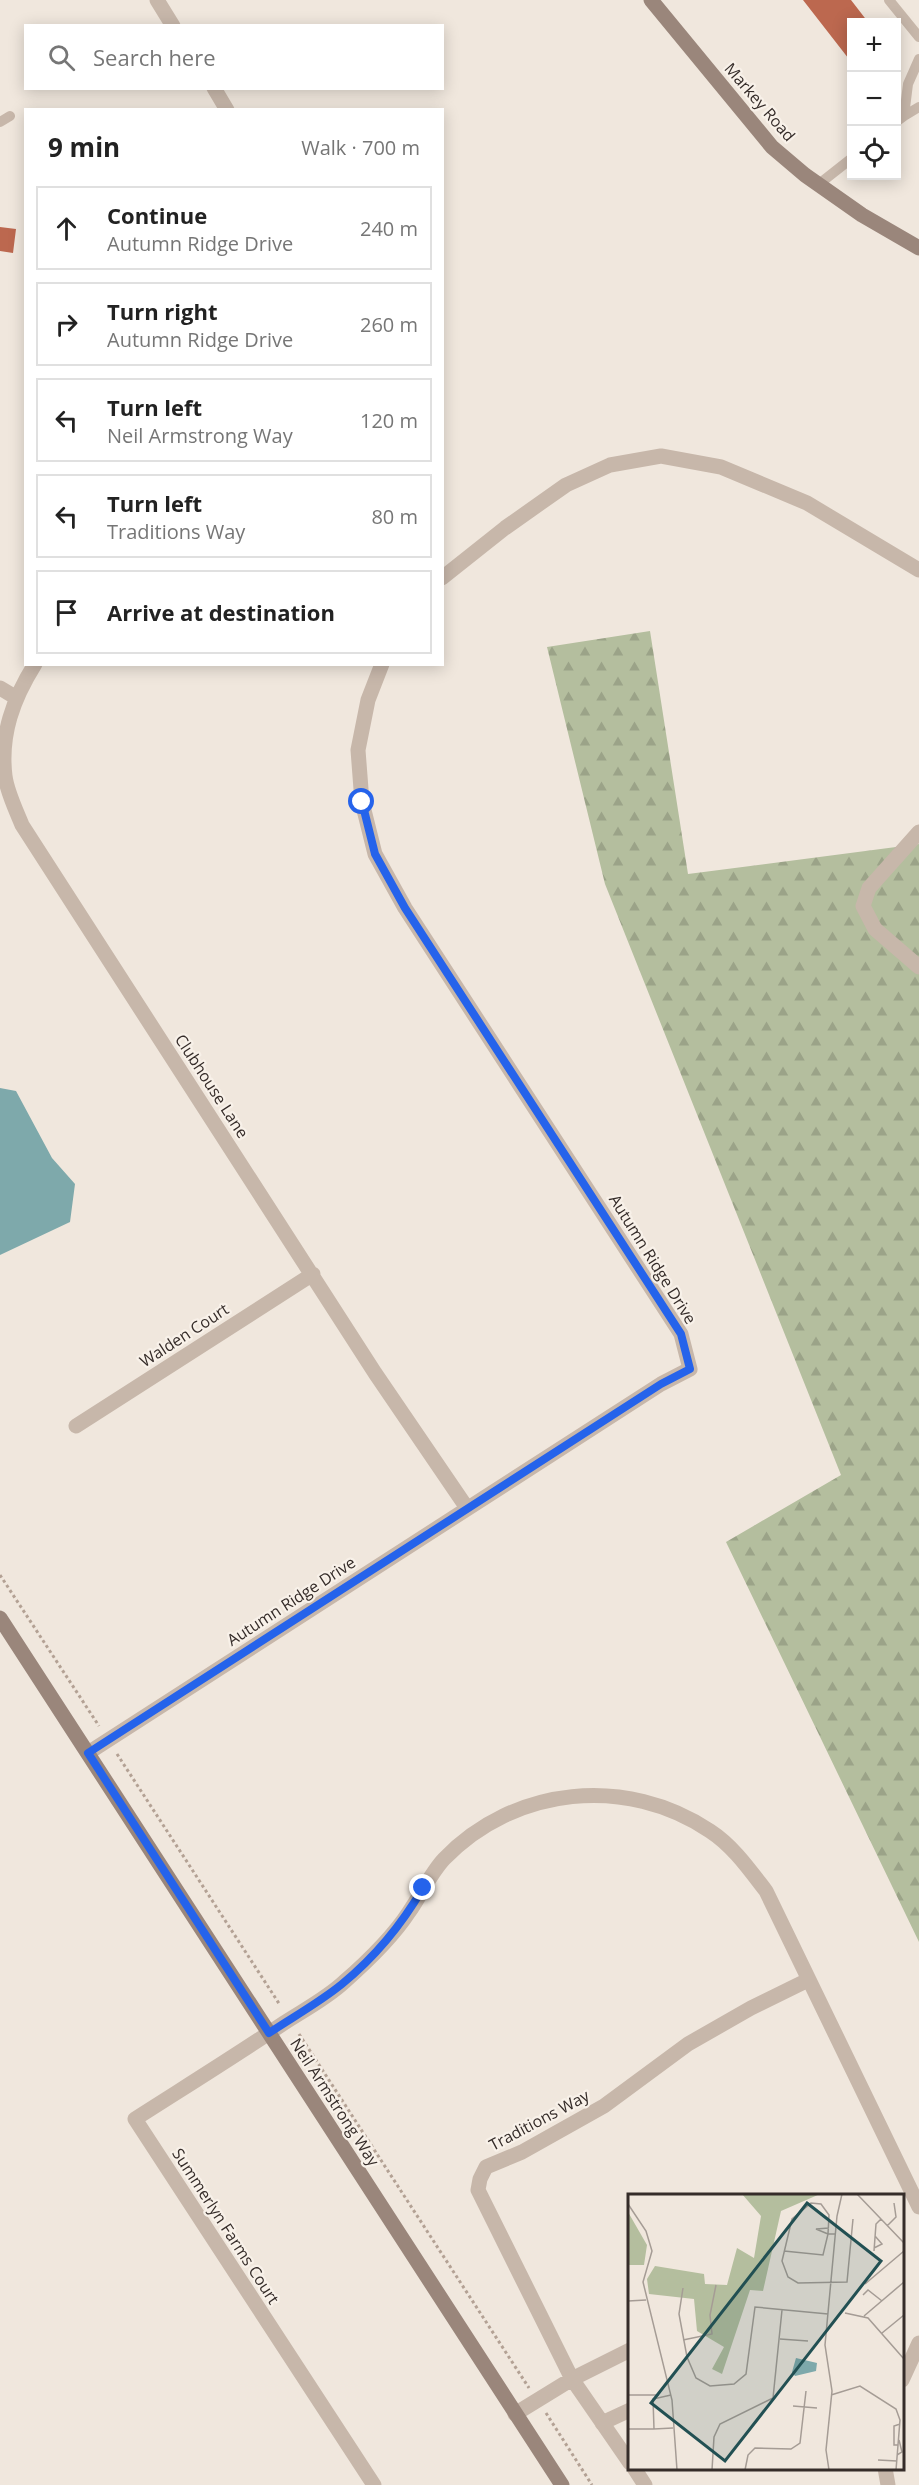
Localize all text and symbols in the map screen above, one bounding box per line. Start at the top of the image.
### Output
map controls [847,18,901,180]
button: + [847,18,901,72]
search box [24,24,444,90]
icon: search [45,41,78,74]
text: Search here [93,42,216,72]
street label: Markey Road [720,58,800,146]
button: − [847,72,901,126]
button: locate [847,126,901,180]
text: 9 min [48,129,120,165]
text: Walk · 700 m [301,134,420,161]
text: Continue [107,200,207,230]
icon: ahead [50,212,83,245]
text: 240 m [360,215,418,242]
text: Autumn Ridge Drive [107,230,293,257]
text: Turn right [107,296,218,326]
icon: right [50,308,83,341]
text: 260 m [360,311,418,338]
text: Autumn Ridge Drive [107,326,293,353]
text: Turn left [107,392,202,422]
icon: left [50,404,83,437]
text: 120 m [360,407,418,434]
text: Neil Armstrong Way [107,422,293,449]
text: Turn left [107,488,202,518]
icon: left [50,500,83,533]
text: 80 m [371,503,418,530]
text: Traditions Way [107,518,245,545]
icon: arrive [50,596,83,629]
text: Arrive at destination [107,597,335,627]
route start [348,788,374,814]
street label: Clubhouse Lane [170,1030,254,1142]
street label: Autumn Ridge Drive [604,1190,702,1328]
street label: Walden Court [135,1298,233,1372]
street label: Autumn Ridge Drive [223,1551,359,1651]
route end [409,1874,435,1900]
street label: Neil Armstrong Way [285,2034,385,2171]
street label: Traditions Way [485,2084,594,2156]
street label: Summerlyn Farms Court [167,2144,285,2308]
inset map [628,2194,904,2470]

